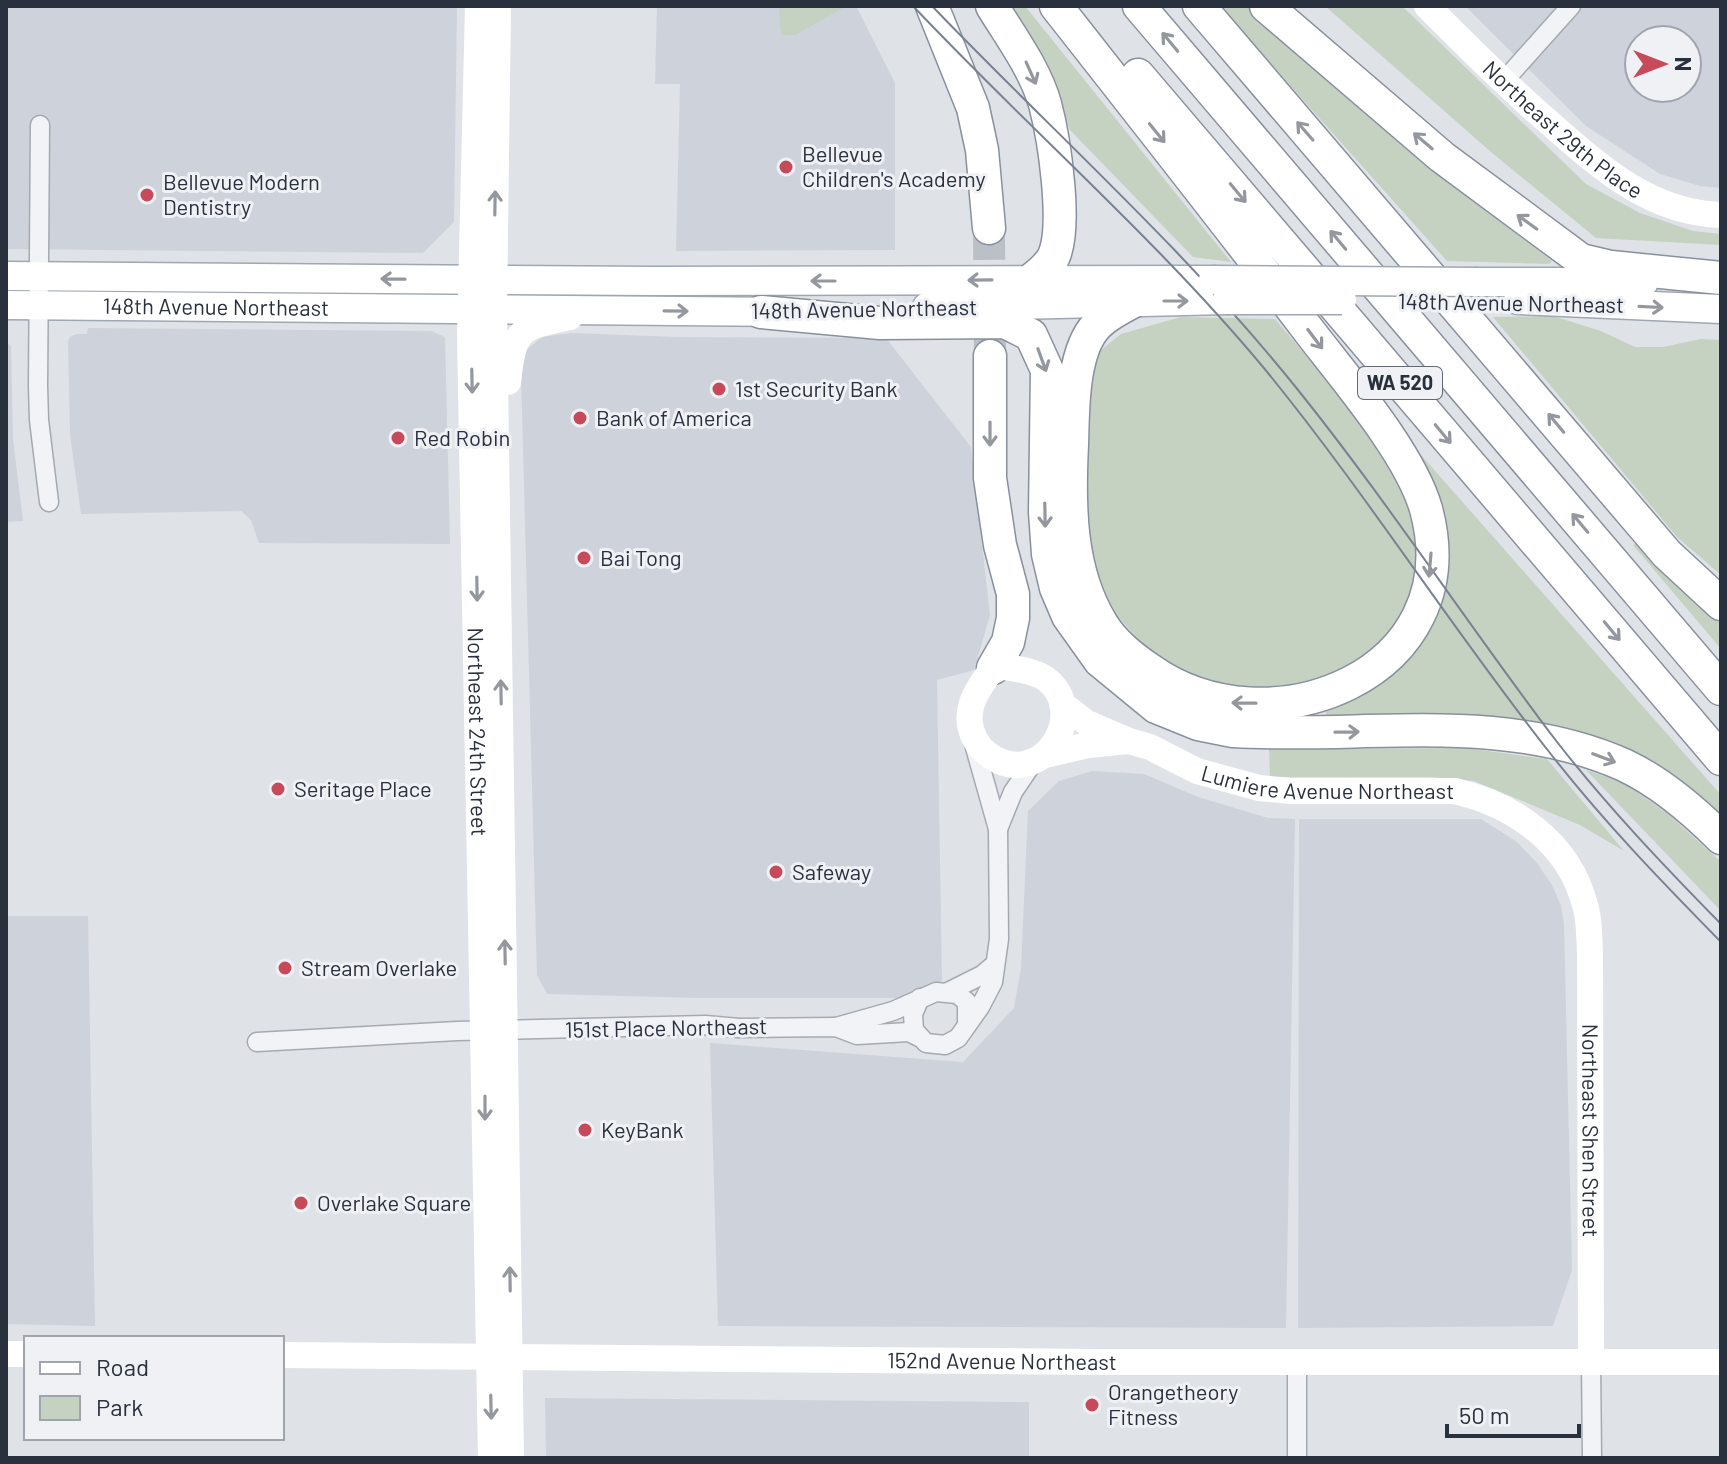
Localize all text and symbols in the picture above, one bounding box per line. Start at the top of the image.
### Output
north arrow [1623,24,1703,104]
one-way arrow [1161,32,1179,53]
street label: Northeast 29th Place [1478,55,1648,203]
text: N [1671,57,1697,71]
one-way arrow [1025,60,1040,85]
one-way arrow [1296,121,1314,141]
one-way arrow [1148,122,1165,143]
one-way arrow [1413,132,1434,150]
place label: Bellevue Children's Academy [802,140,986,191]
marker: Bellevue Children's Academy [777,158,795,176]
place label: Bellevue Modern Dentistry [163,168,320,219]
one-way arrow [1229,183,1247,203]
marker: Bellevue Modern Dentistry [138,186,156,204]
one-way arrow [488,190,503,217]
one-way arrow [1517,214,1538,231]
one-way arrow [1329,230,1347,251]
one-way arrow [380,272,407,287]
one-way arrow [967,272,994,288]
one-way arrow [810,273,837,289]
street label: 148th Avenue Northeast [1398,287,1624,317]
street label: 148th Avenue Northeast [103,292,329,320]
street label: 148th Avenue Northeast [751,293,977,323]
one-way arrow [1162,293,1189,308]
one-way arrow [1637,300,1664,315]
one-way arrow [662,303,689,319]
one-way arrow [1307,328,1324,349]
one-way arrow [1036,347,1050,372]
one-way arrow [464,367,479,394]
road number: WA 520 [1358,367,1442,399]
place label: 1st Security Bank [735,375,897,401]
marker: 1st Security Bank [710,380,728,398]
place label: Bank of America [596,404,752,430]
marker: Bank of America [571,409,589,427]
one-way arrow [1547,413,1565,433]
one-way arrow [982,420,998,447]
one-way arrow [1434,423,1452,443]
place label: Red Robin [414,424,510,450]
marker: Red Robin [389,429,407,447]
one-way arrow [1037,501,1053,528]
one-way arrow [1571,513,1589,534]
place label: Bai Tong [600,544,682,570]
marker: Bai Tong [575,549,593,567]
one-way arrow [1422,551,1437,578]
one-way arrow [469,575,484,602]
one-way arrow [1603,621,1621,641]
street label: Northeast 24th Street [463,627,493,837]
one-way arrow [493,679,508,706]
one-way arrow [1231,695,1258,711]
one-way arrow [1333,724,1360,740]
one-way arrow [1591,751,1616,766]
street label: Lumiere Avenue Northeast [1199,759,1454,803]
place label: Seritage Place [294,775,432,801]
marker: Seritage Place [269,780,287,798]
place label: Safeway [792,858,871,884]
marker: Safeway [767,863,785,881]
one-way arrow [497,939,513,966]
place label: Stream Overlake [301,954,457,980]
marker: Stream Overlake [276,959,294,977]
street label: 151st Place Northeast [565,1012,767,1042]
street label: Northeast Shen Street [1578,1024,1605,1237]
one-way arrow [477,1094,493,1121]
place label: KeyBank [601,1116,683,1142]
marker: KeyBank [576,1121,594,1139]
place label: Overlake Square [317,1189,471,1215]
marker: Overlake Square [292,1194,310,1212]
one-way arrow [502,1266,517,1293]
legend [24,1336,284,1440]
street label: 152nd Avenue Northeast [887,1346,1117,1374]
text: Road [96,1352,149,1381]
place label: Orangetheory Fitness [1108,1378,1238,1429]
scale bar [1447,1388,1579,1438]
text: Park [96,1392,143,1421]
one-way arrow [483,1393,498,1420]
marker: Orangetheory Fitness [1083,1396,1101,1414]
text: 50 m [1459,1400,1510,1429]

